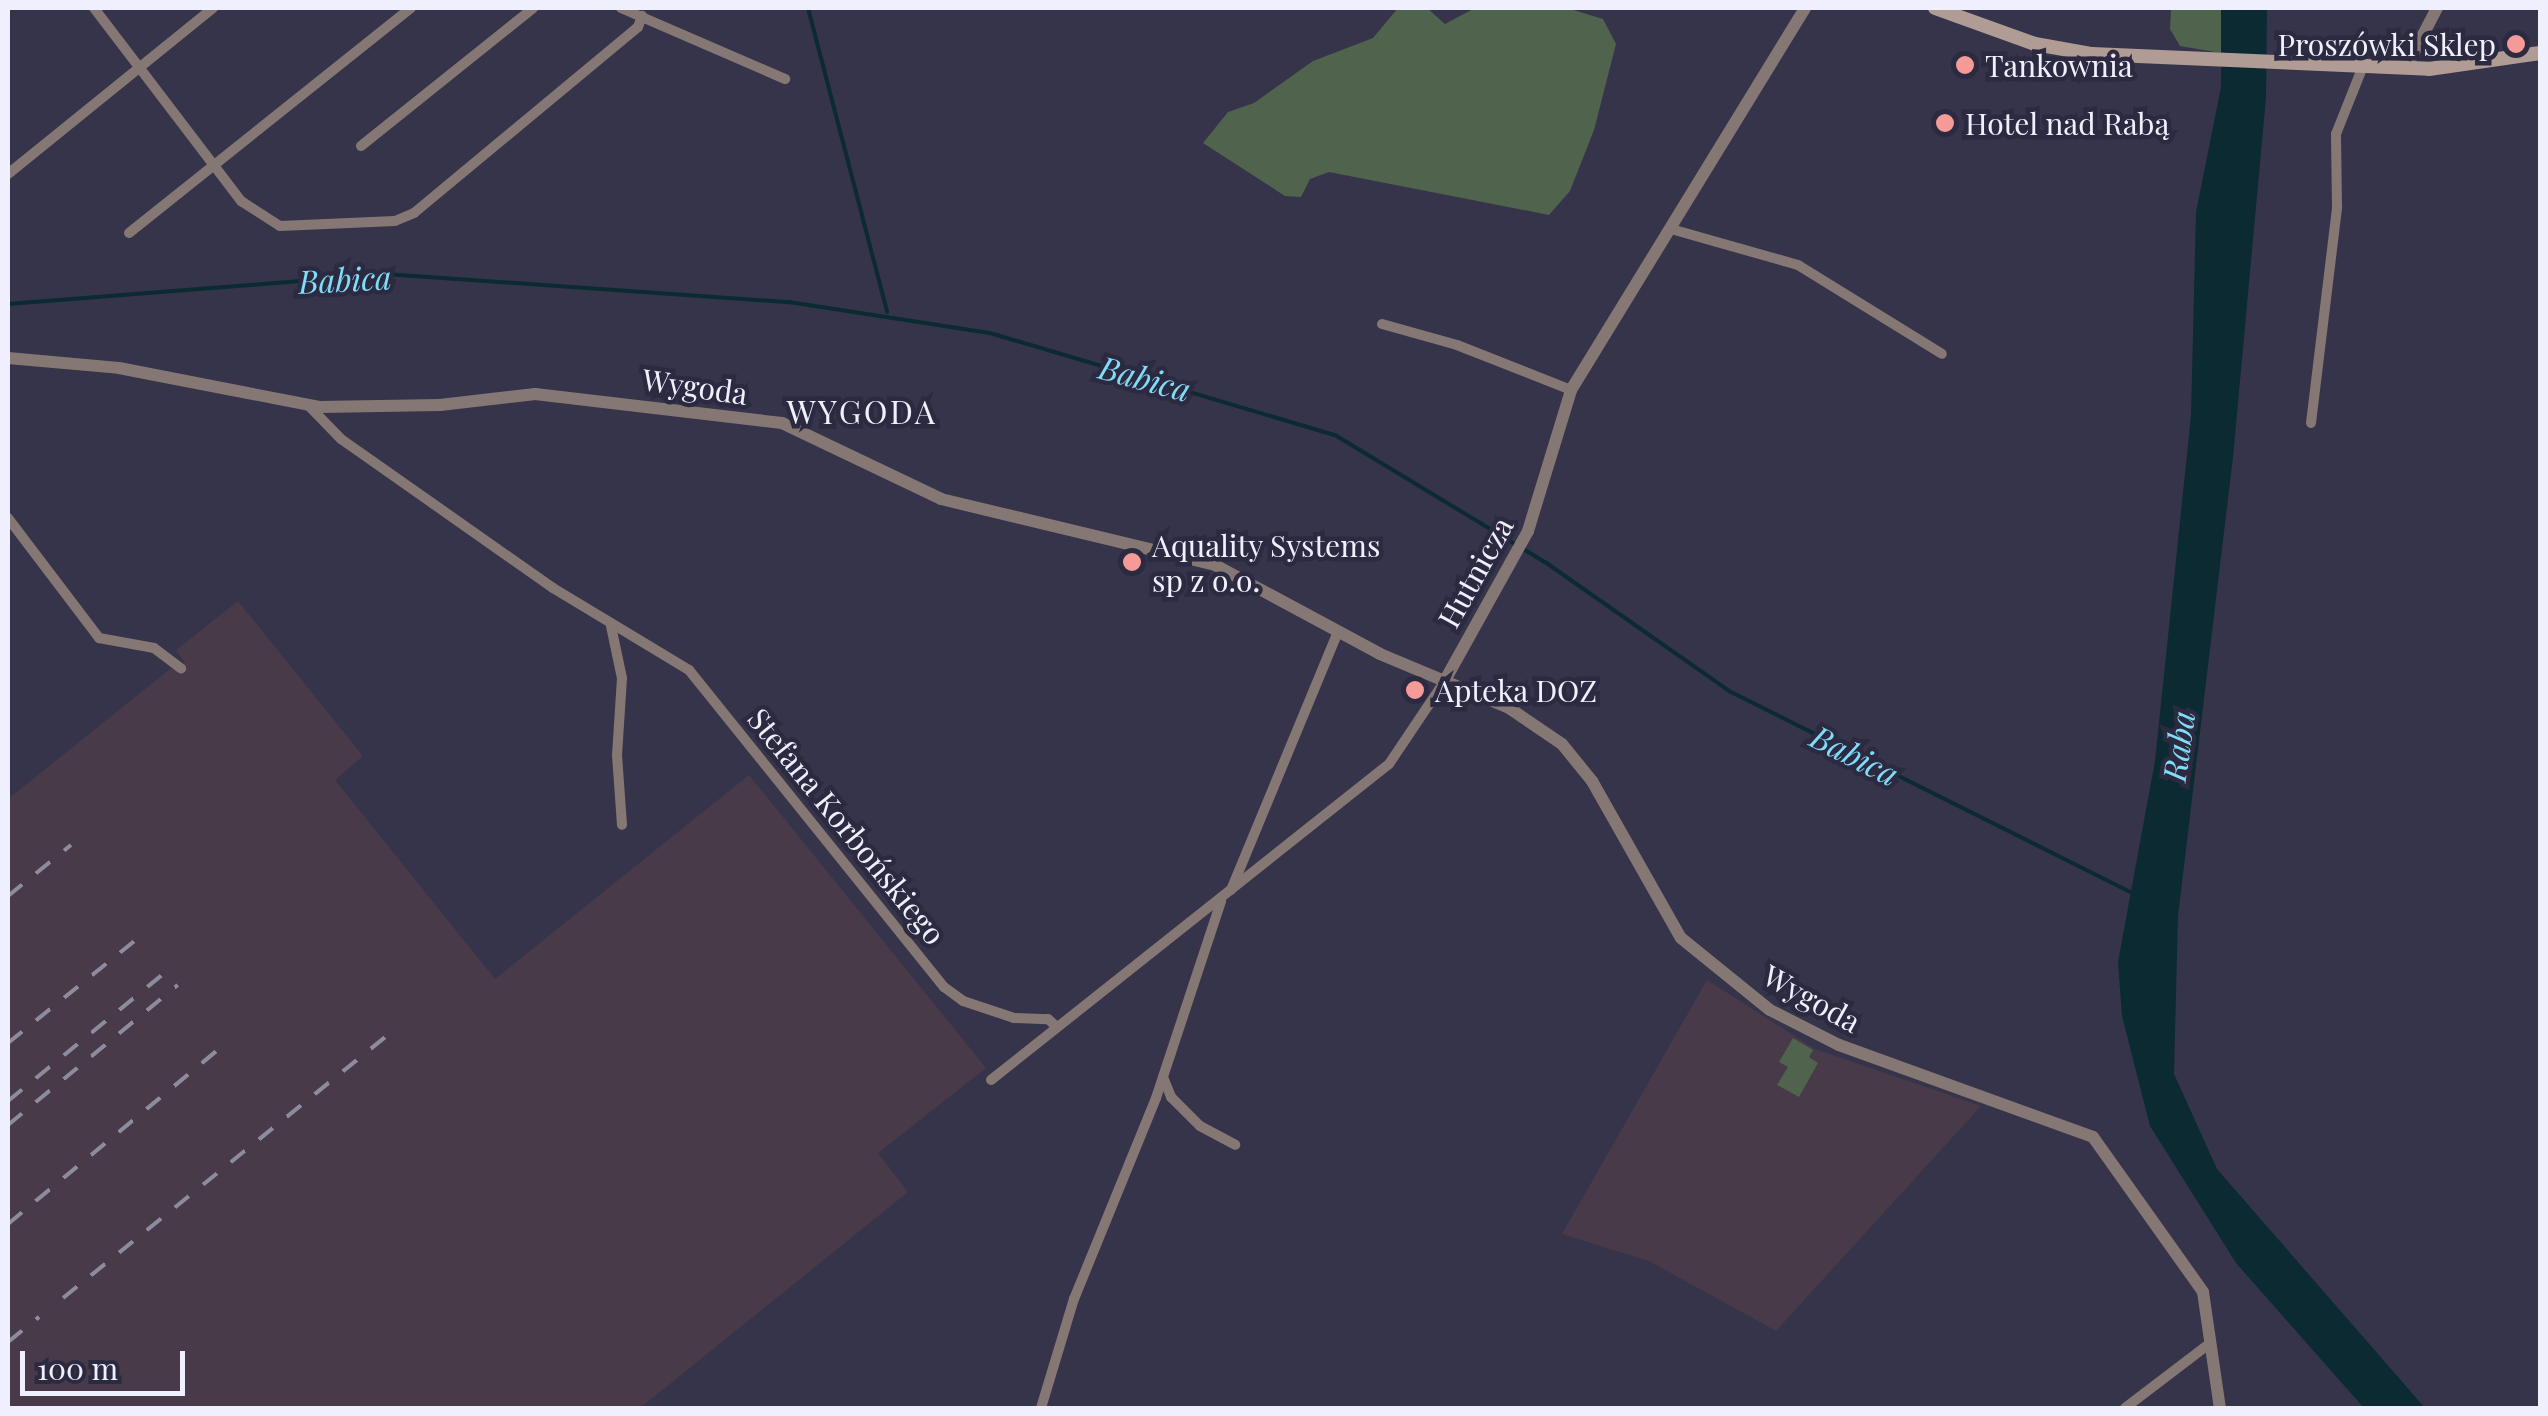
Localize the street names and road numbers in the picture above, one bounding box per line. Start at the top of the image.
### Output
street label: Wygoda [640,361,750,411]
street label: Hutnicza [1430,510,1520,634]
street label: Stefana Korbońskiego [741,701,953,951]
street label: Wygoda [1757,957,1867,1039]

